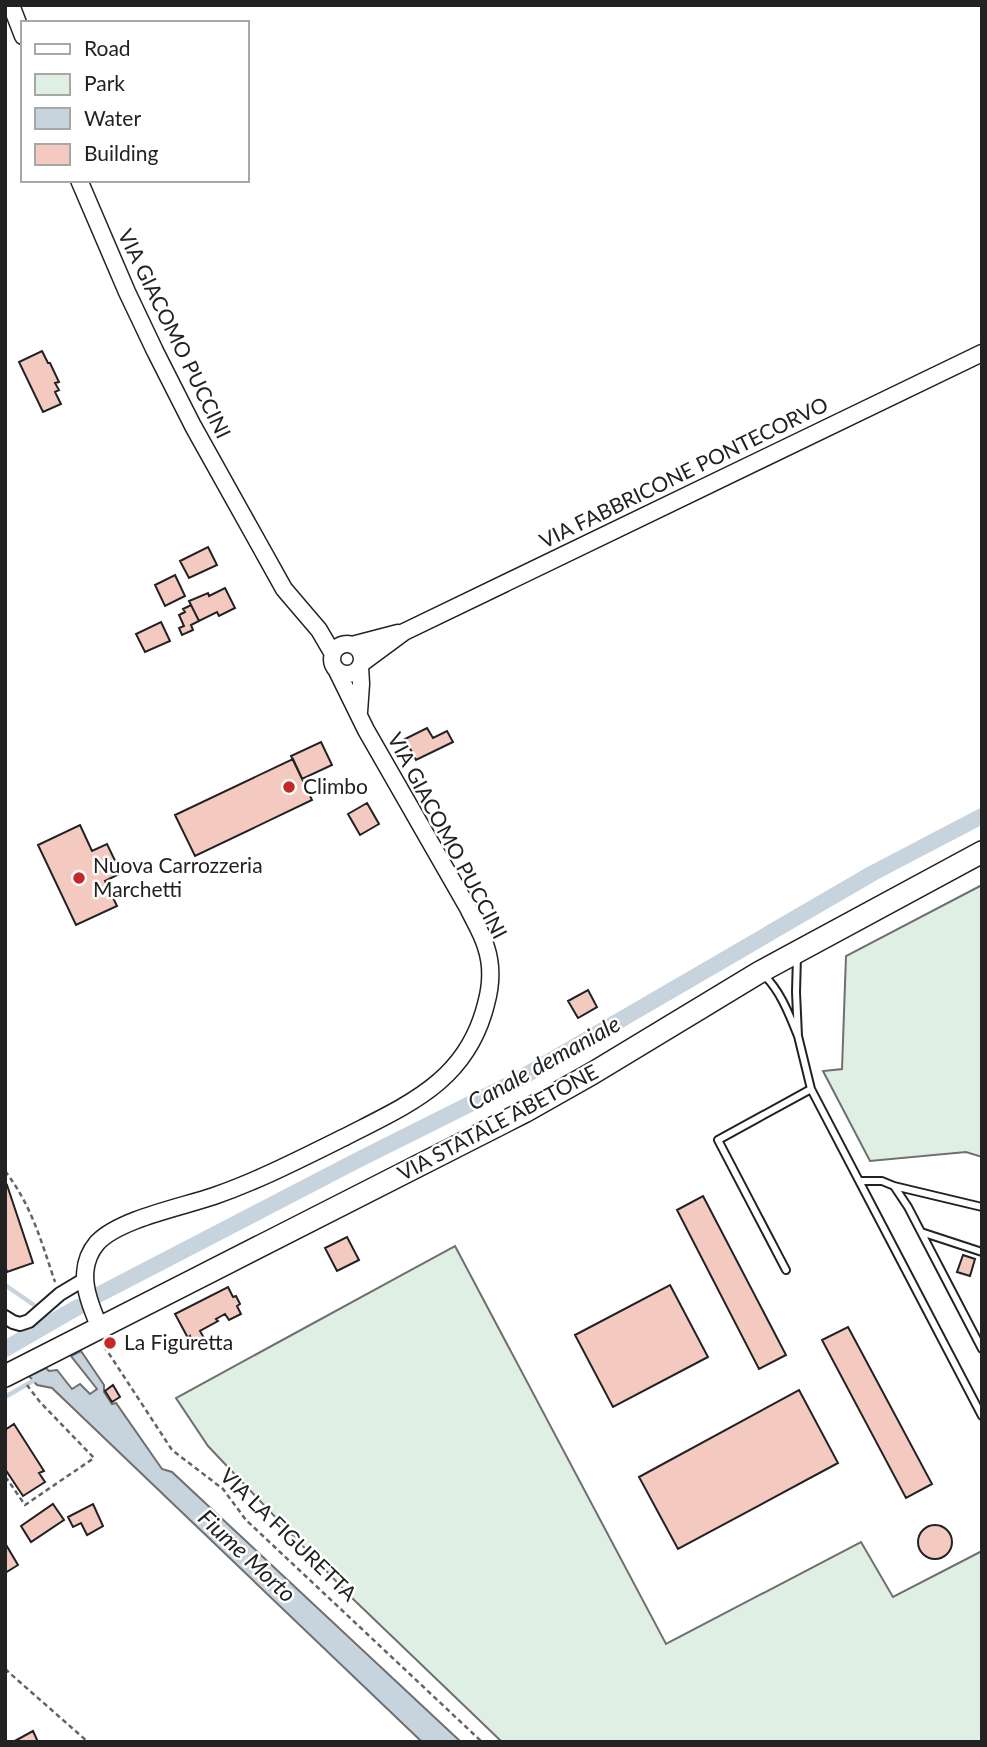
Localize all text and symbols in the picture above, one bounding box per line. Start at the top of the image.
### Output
legend [21,21,248,182]
text: Road [84,35,131,60]
text: Park [84,70,125,95]
text: Water [84,105,141,130]
text: Building [84,140,159,165]
street label: VIA GIACOMO PUCCINI [114,225,237,442]
street label: VIA FABBRICONE PONTECORVO [535,391,832,553]
street label: VIA GIACOMO PUCCINI [383,728,513,943]
place label: Climbo [303,773,368,798]
marker: Climbo [281,779,297,795]
place label: Nuova Carrozzeria Marchetti [93,852,263,901]
marker: Nuova Carrozzeria Marchetti [71,870,87,886]
water label: Canale demaniale [462,1009,625,1116]
street label: VIA STATALE ABETONE [393,1058,602,1185]
place label: La Figuretta [124,1329,233,1354]
marker: La Figuretta [102,1335,118,1351]
street label: VIA LA FIGURETTA [216,1462,363,1606]
water label: Fiume Morto [193,1503,302,1607]

